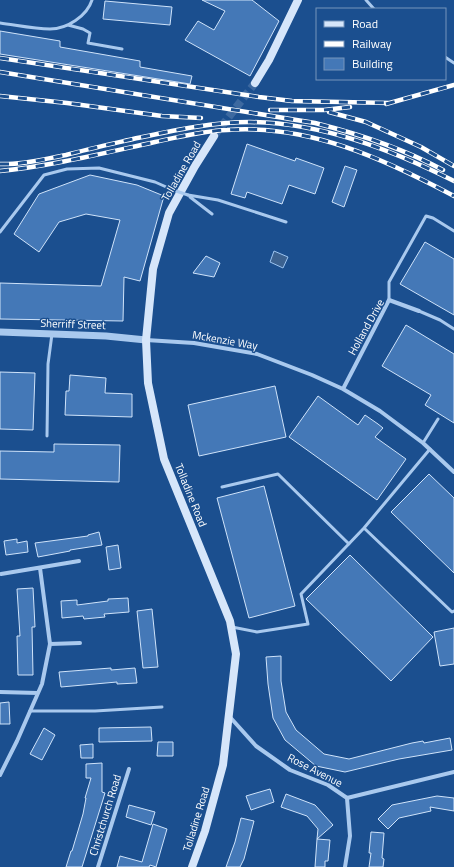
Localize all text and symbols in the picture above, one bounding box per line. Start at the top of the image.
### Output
legend [316,8,446,80]
text: Road [352,14,378,33]
text: Railway [352,34,392,53]
text: Building [352,54,393,73]
street label: Tolladine Road [157,138,205,204]
street label: Holland Drive [344,296,388,358]
street label: Sherriff Street [40,315,106,333]
street label: Mckenzie Way [191,326,260,354]
street label: Tolladine Road [171,461,211,529]
street label: Rose Avenue [285,749,346,791]
street label: Christchurch Road [85,772,125,858]
street label: Tolladine Road [179,784,214,853]

